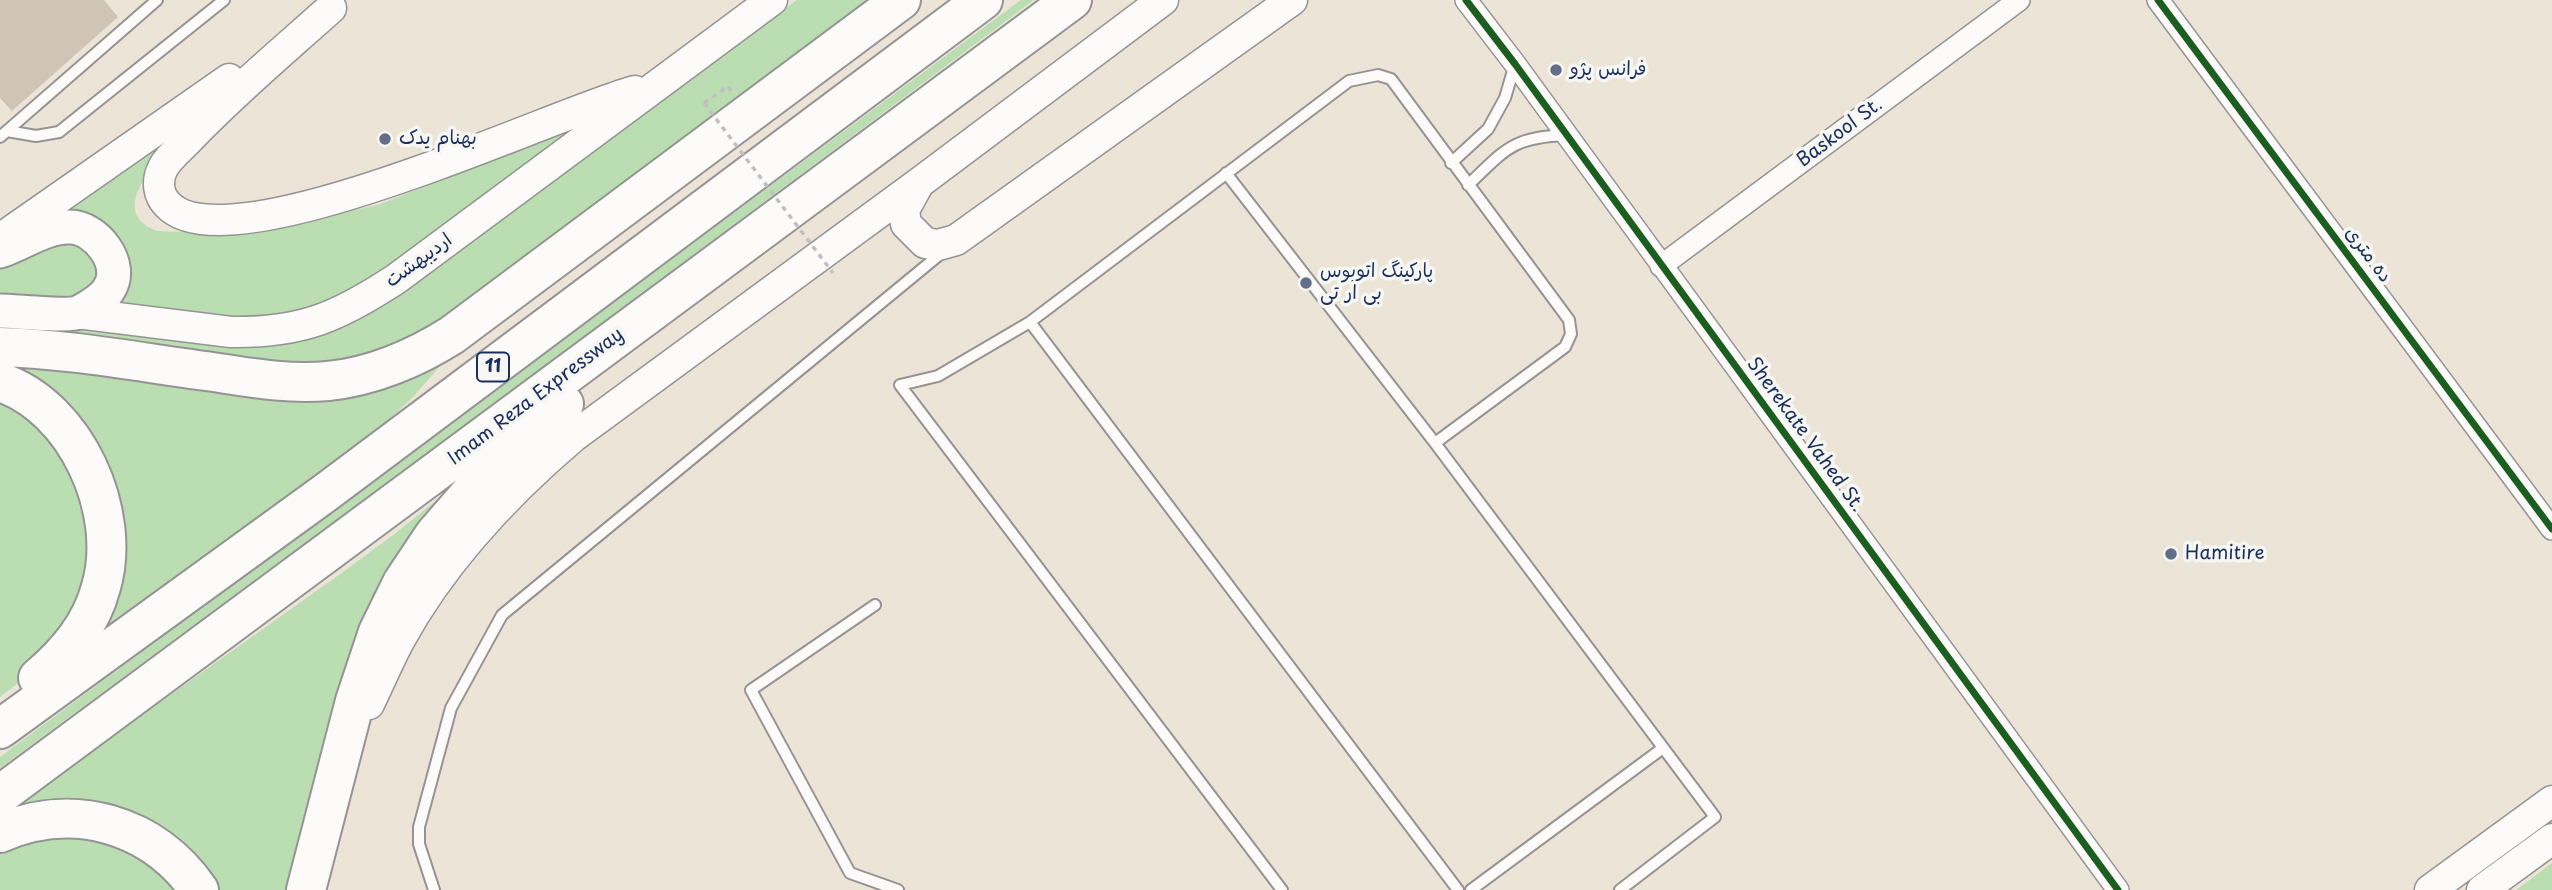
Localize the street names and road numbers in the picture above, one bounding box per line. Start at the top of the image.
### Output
street label: Baskool St. [1793,94,1887,172]
street label: ده متری [2340,223,2396,287]
street label: اردیبهشت [381,229,457,293]
street label: Imam Reza Expressway [444,324,628,470]
road number: 11 [477,352,509,382]
street label: Sherekate Vahed St. [1741,353,1869,517]

